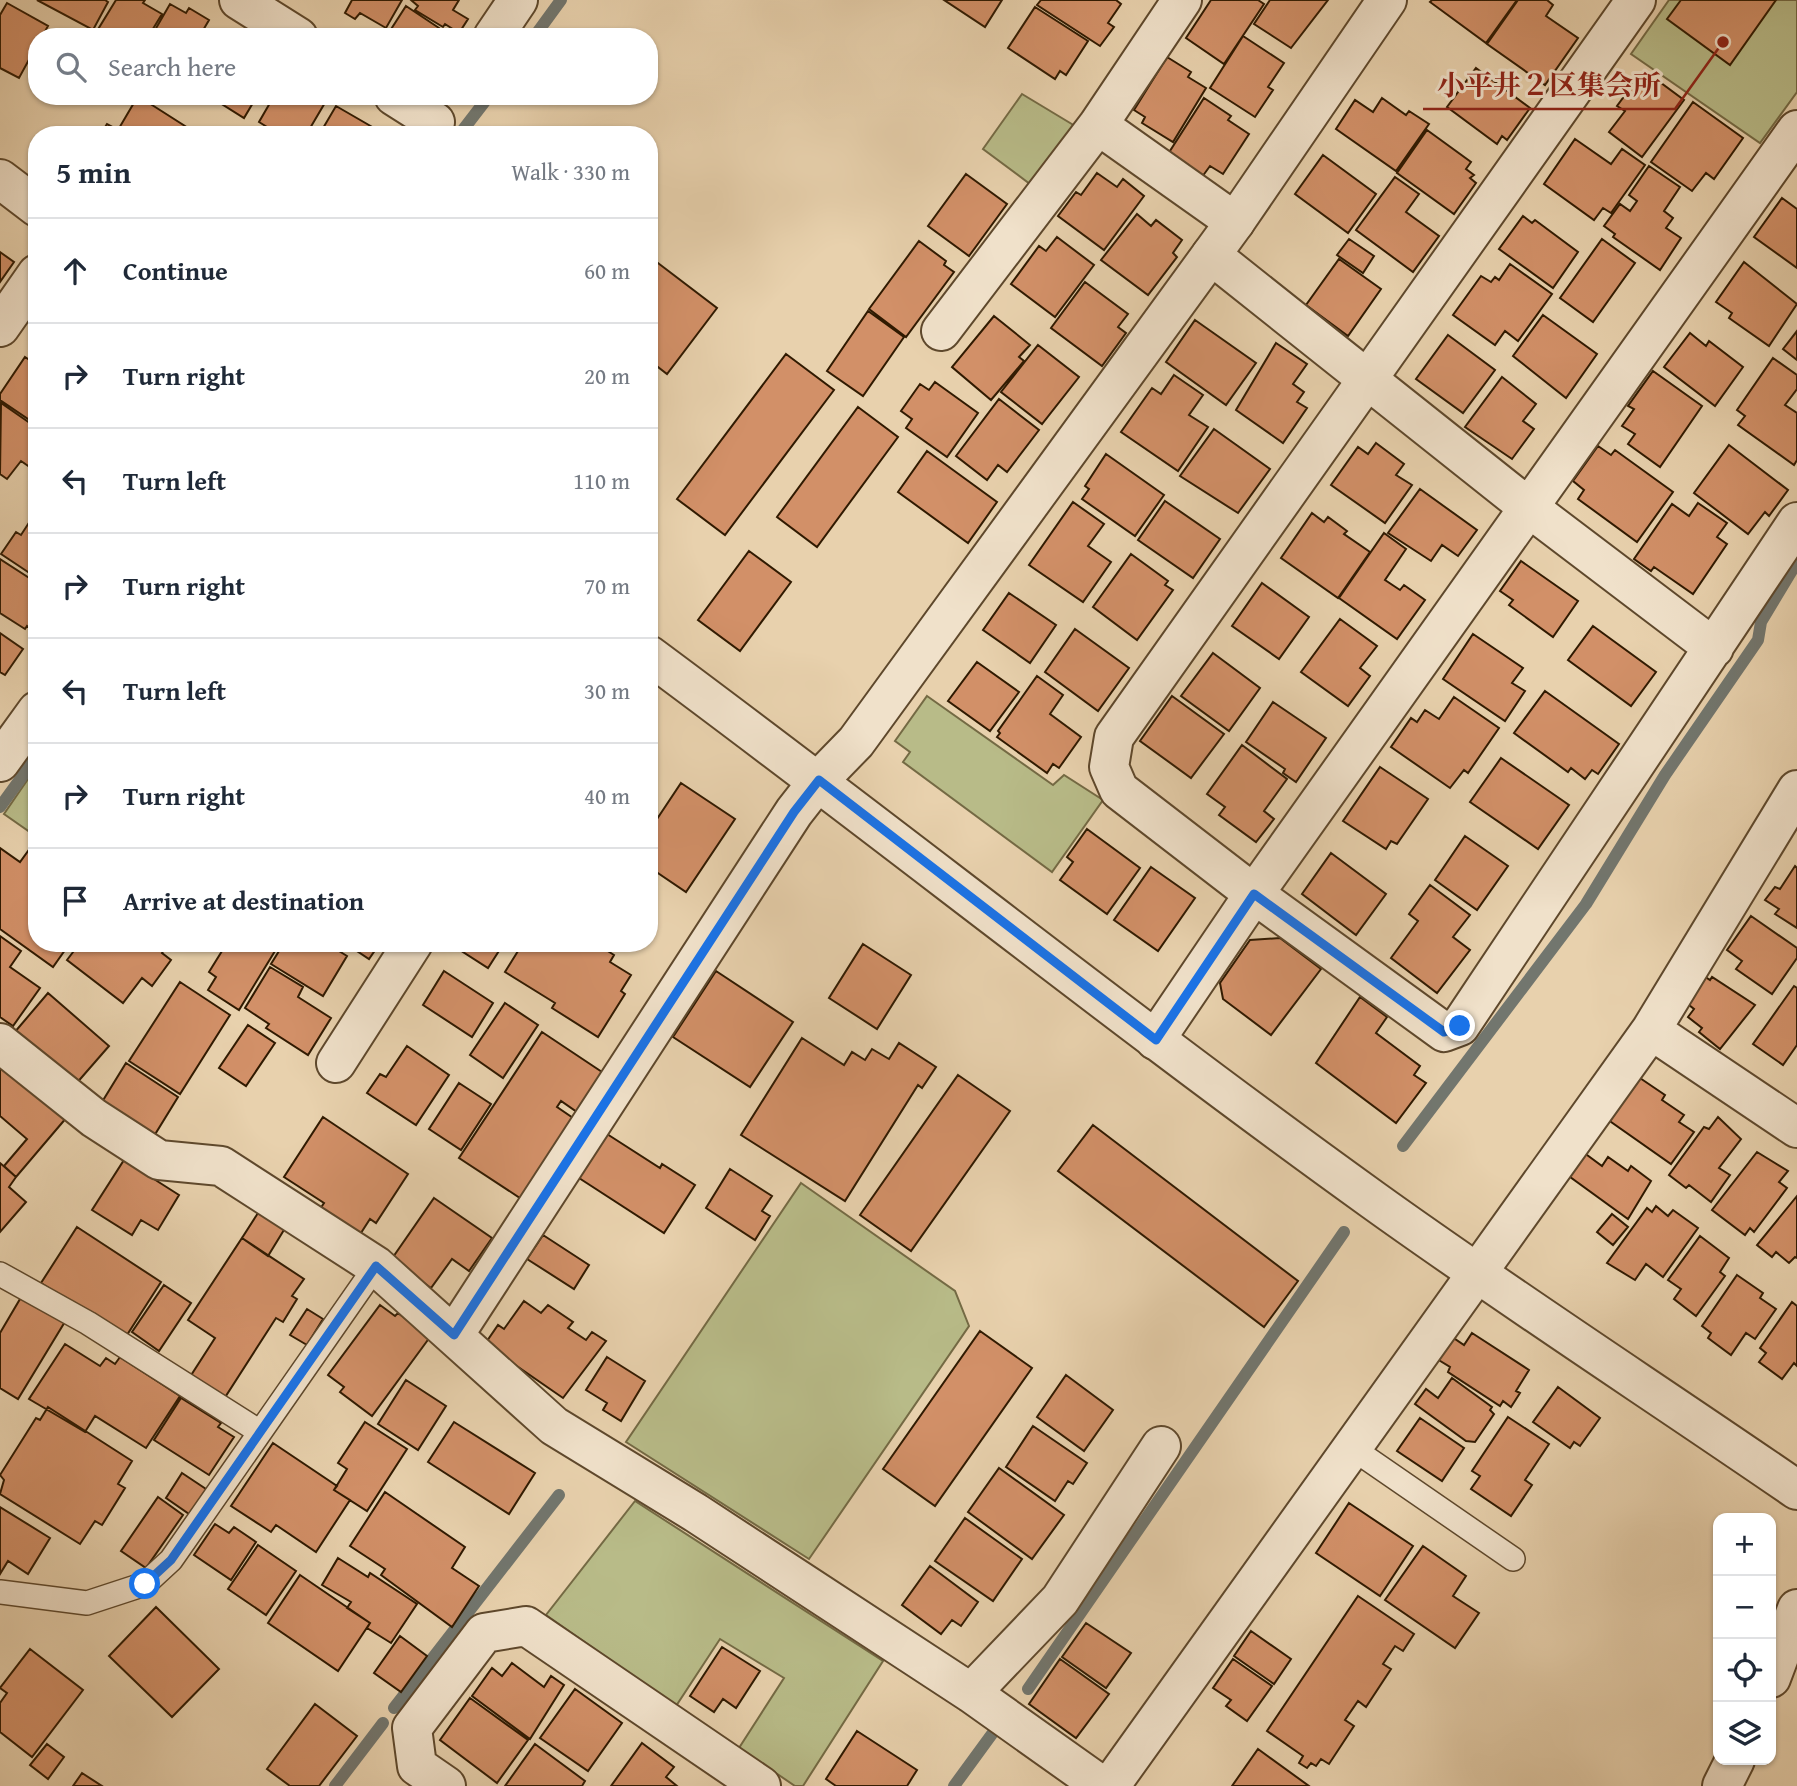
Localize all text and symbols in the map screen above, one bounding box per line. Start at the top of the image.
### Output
search box [28,28,658,105]
text: Search here [108,47,236,86]
icon: search [52,48,90,86]
callout: 小平井２区集会所 [1423,60,1675,109]
text: 小平井２区集会所 [1437,64,1661,105]
text: 5 min [56,150,131,194]
text: Walk · 330 m [511,155,630,188]
text: Continue [123,251,228,290]
icon: ahead [56,252,94,290]
text: 60 m [584,254,630,287]
text: Turn right [123,356,245,395]
icon: right [56,357,94,395]
text: 20 m [584,359,630,392]
text: Turn left [123,461,226,500]
icon: left [56,462,94,500]
text: 110 m [573,464,630,497]
text: Turn right [123,566,245,605]
icon: right [56,567,94,605]
text: 70 m [584,569,630,602]
text: Turn left [123,671,226,710]
icon: left [56,672,94,710]
text: 30 m [584,674,630,707]
text: Turn right [123,776,245,815]
icon: right [56,777,94,815]
text: 40 m [584,779,630,812]
text: Arrive at destination [123,881,364,920]
icon: arrive [56,882,94,920]
route end [1444,1010,1475,1041]
map controls [1713,1513,1776,1765]
button: + [1713,1513,1776,1576]
route start [129,1568,160,1599]
button: − [1713,1576,1776,1639]
button: locate [1713,1639,1776,1702]
button: layers [1713,1702,1776,1765]

